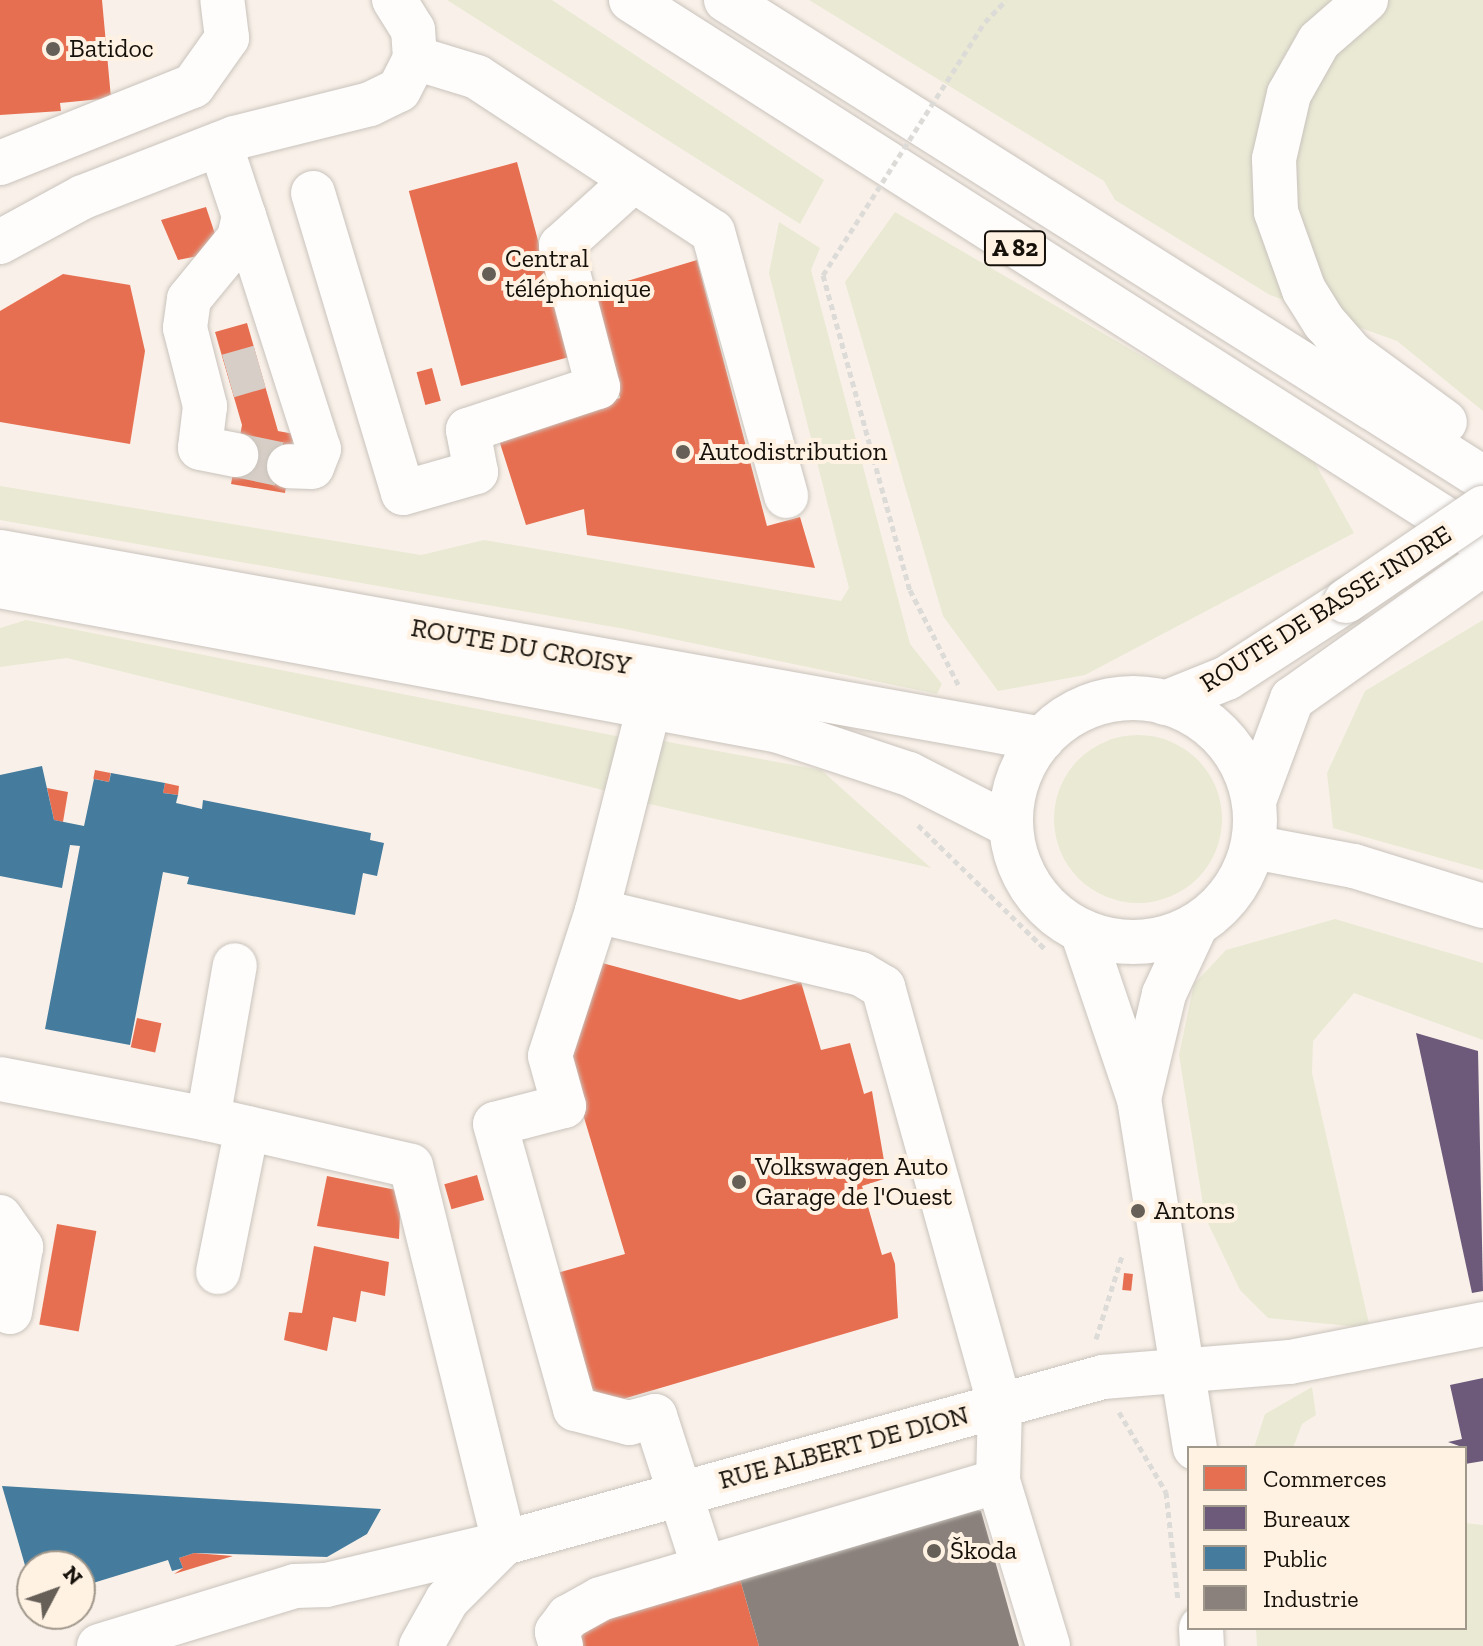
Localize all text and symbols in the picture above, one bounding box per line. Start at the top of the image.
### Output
place label: Batidoc [69,33,154,65]
marker: Batidoc [44,40,62,58]
road number: A 82 [983,228,1047,268]
place label: Central téléphonique [505,243,651,304]
marker: Central téléphonique [480,265,498,283]
place label: Autodistribution [699,436,887,468]
marker: Autodistribution [674,443,692,461]
street label: ROUTE DE BASSE-INDRE [1195,519,1457,699]
street label: ROUTE DU CROISY [409,612,633,682]
place label: Volkswagen Auto Garage de l'Ouest [755,1151,952,1212]
marker: Volkswagen Auto Garage de l'Ouest [730,1173,748,1191]
place label: Antons [1154,1195,1235,1227]
marker: Antons [1129,1202,1147,1220]
street label: RUE ALBERT DE DION [715,1399,973,1497]
legend [1187,1446,1467,1630]
text: Commerces [1263,1464,1386,1493]
text: Bureaux [1263,1504,1350,1533]
place label: Škoda [950,1535,1017,1567]
marker: Škoda [925,1542,943,1560]
text: Public [1263,1544,1327,1573]
north arrow [16,1550,96,1630]
text: N [57,1560,89,1590]
text: Industrie [1263,1584,1359,1613]

